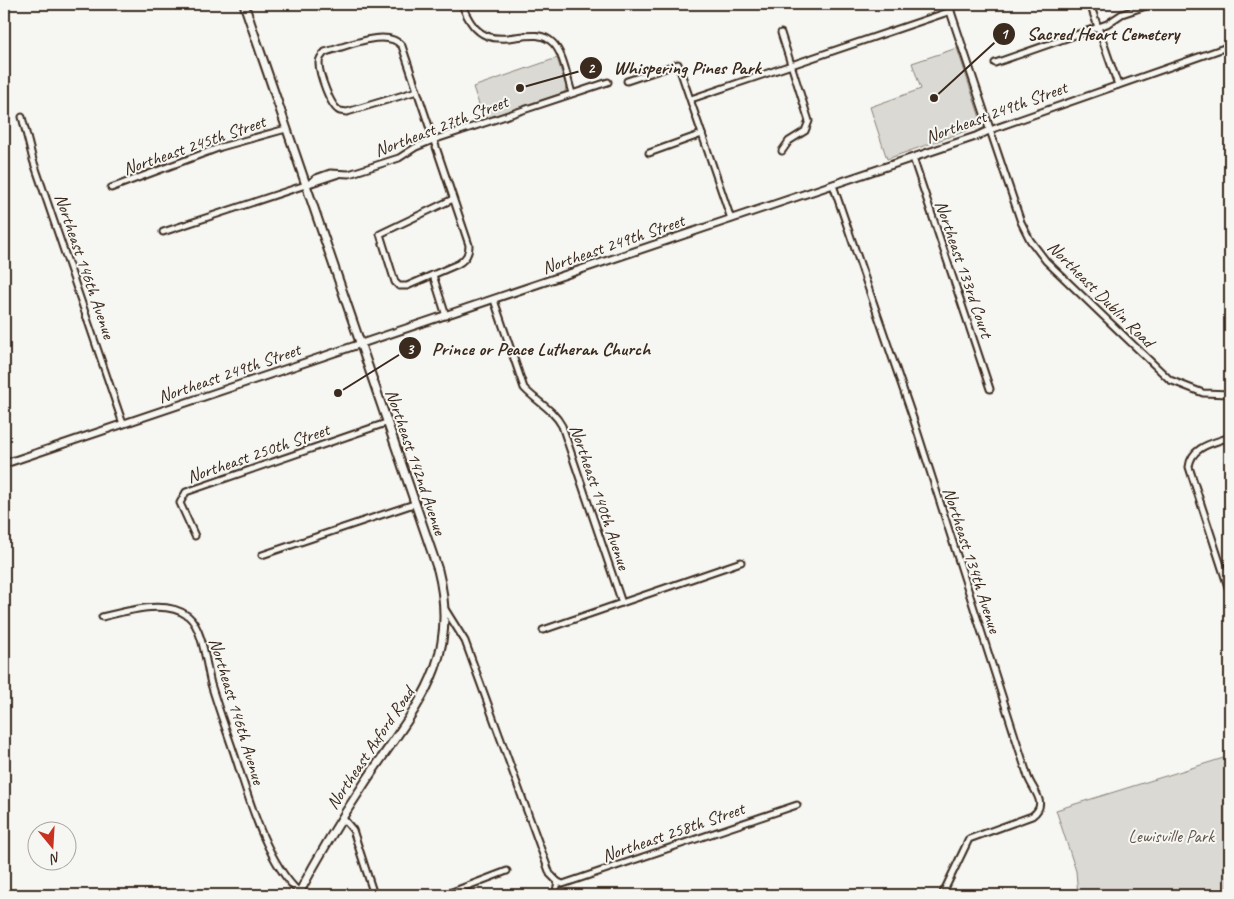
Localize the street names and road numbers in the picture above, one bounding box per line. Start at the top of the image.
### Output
street label: Northeast 249th Street [922,75,1072,148]
street label: Northeast 27th Street [371,90,513,162]
street label: Northeast 245th Street [120,110,270,180]
street label: Northeast 146th Avenue [50,191,120,342]
street label: Northeast 133rd Court [930,198,998,342]
street label: Northeast 249th Street [539,209,689,279]
street label: Northeast Dublin Road [1043,236,1161,354]
street label: Northeast 249th Street [155,338,305,408]
street label: Northeast 142nd Avenue [381,386,452,539]
street label: Northeast 250th Street [184,418,334,488]
street label: Northeast 140th Avenue [565,422,635,573]
street label: Northeast 134th Avenue [938,484,1006,637]
street label: Northeast 146th Avenue [204,635,270,788]
street label: Northeast Axford Road [321,680,421,813]
street label: Northeast 258th Street [599,797,749,867]

